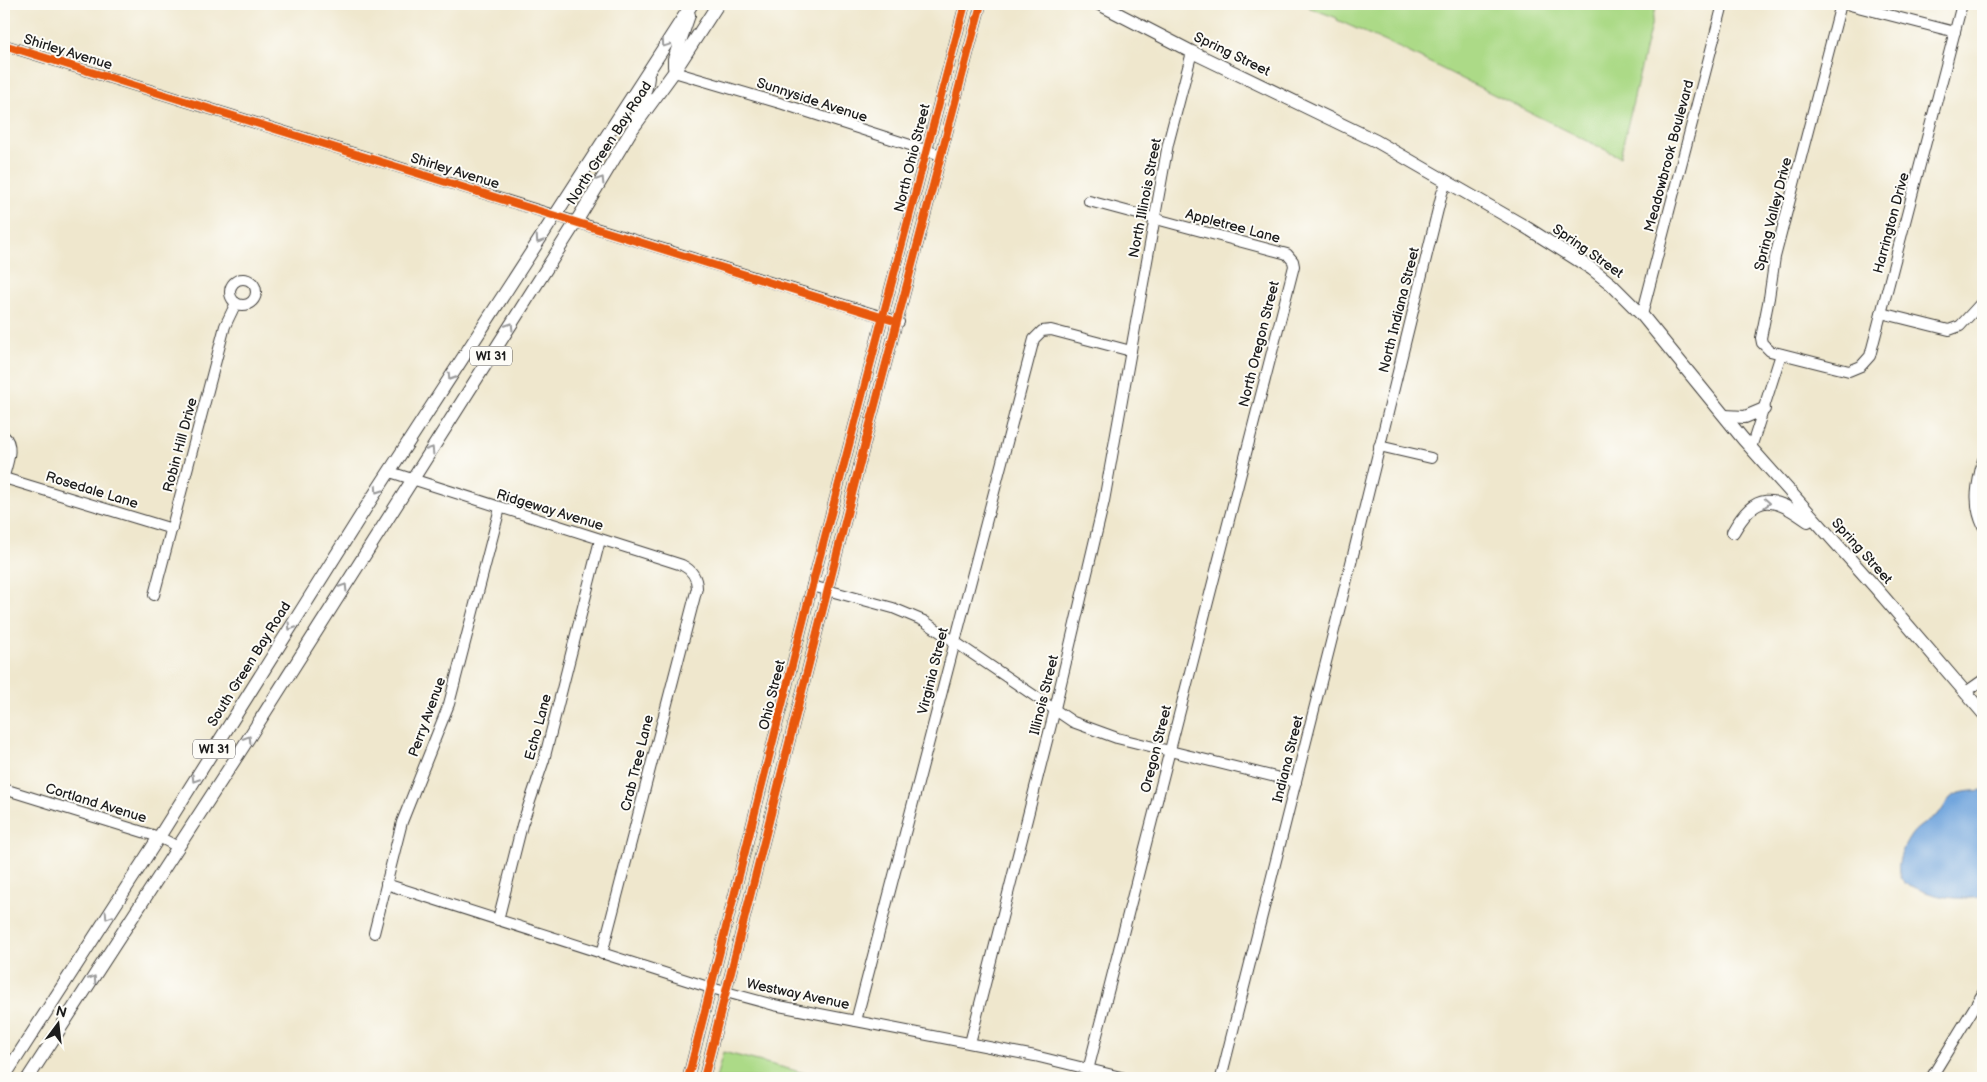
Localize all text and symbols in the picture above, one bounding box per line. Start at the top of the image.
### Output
street label: Spring Street [1191,28,1274,80]
street label: Shirley Avenue [22,30,114,74]
one-way arrow [662,39,671,48]
street label: Sunnyside Avenue [754,74,870,126]
street label: North Green Bay Road [563,78,655,208]
street label: Meadowbrook Boulevard [1641,78,1697,234]
street label: North Ohio Street [890,101,934,214]
street label: North Illinois Street [1125,136,1165,259]
street label: Shirley Avenue [409,149,501,193]
street label: Spring Valley Drive [1751,156,1795,272]
street label: Harrington Drive [1869,171,1913,275]
one-way arrow [595,177,605,186]
street label: Appletree Lane [1184,205,1282,247]
street label: Spring Street [1549,220,1627,282]
one-way arrow [536,234,545,244]
street label: North Indiana Street [1375,245,1423,375]
street label: North Oregon Street [1235,279,1283,409]
one-way arrow [504,322,513,331]
road number: WI 31 [470,346,512,366]
one-way arrow [448,371,457,380]
street label: Robin Hill Drive [159,396,201,494]
one-way arrow [425,447,434,456]
street label: Rosedale Lane [44,468,140,512]
one-way arrow [375,484,384,494]
street label: Ridgeway Avenue [494,486,606,534]
one-way arrow [1764,497,1772,508]
street label: Spring Street [1828,515,1896,588]
one-way arrow [338,584,347,593]
street label: South Green Bay Road [204,598,294,730]
one-way arrow [288,621,297,630]
street label: Virginia Street [914,625,952,716]
street label: Illinois Street [1026,653,1062,737]
street label: Ohio Street [755,658,789,732]
street label: Perry Avenue [405,675,449,759]
street label: Echo Lane [521,692,555,762]
street label: Oregon Street [1137,703,1175,795]
street label: Crab Tree Lane [617,713,657,813]
street label: Indiana Street [1269,713,1307,804]
one-way arrow [241,736,251,745]
road number: WI 31 [193,740,235,759]
one-way arrow [192,773,201,783]
street label: Cortland Avenue [43,780,149,826]
one-way arrow [104,911,114,920]
one-way arrow [86,975,96,984]
street label: Westway Avenue [745,975,851,1013]
north arrow [32,1000,82,1050]
text: N [54,1002,69,1021]

